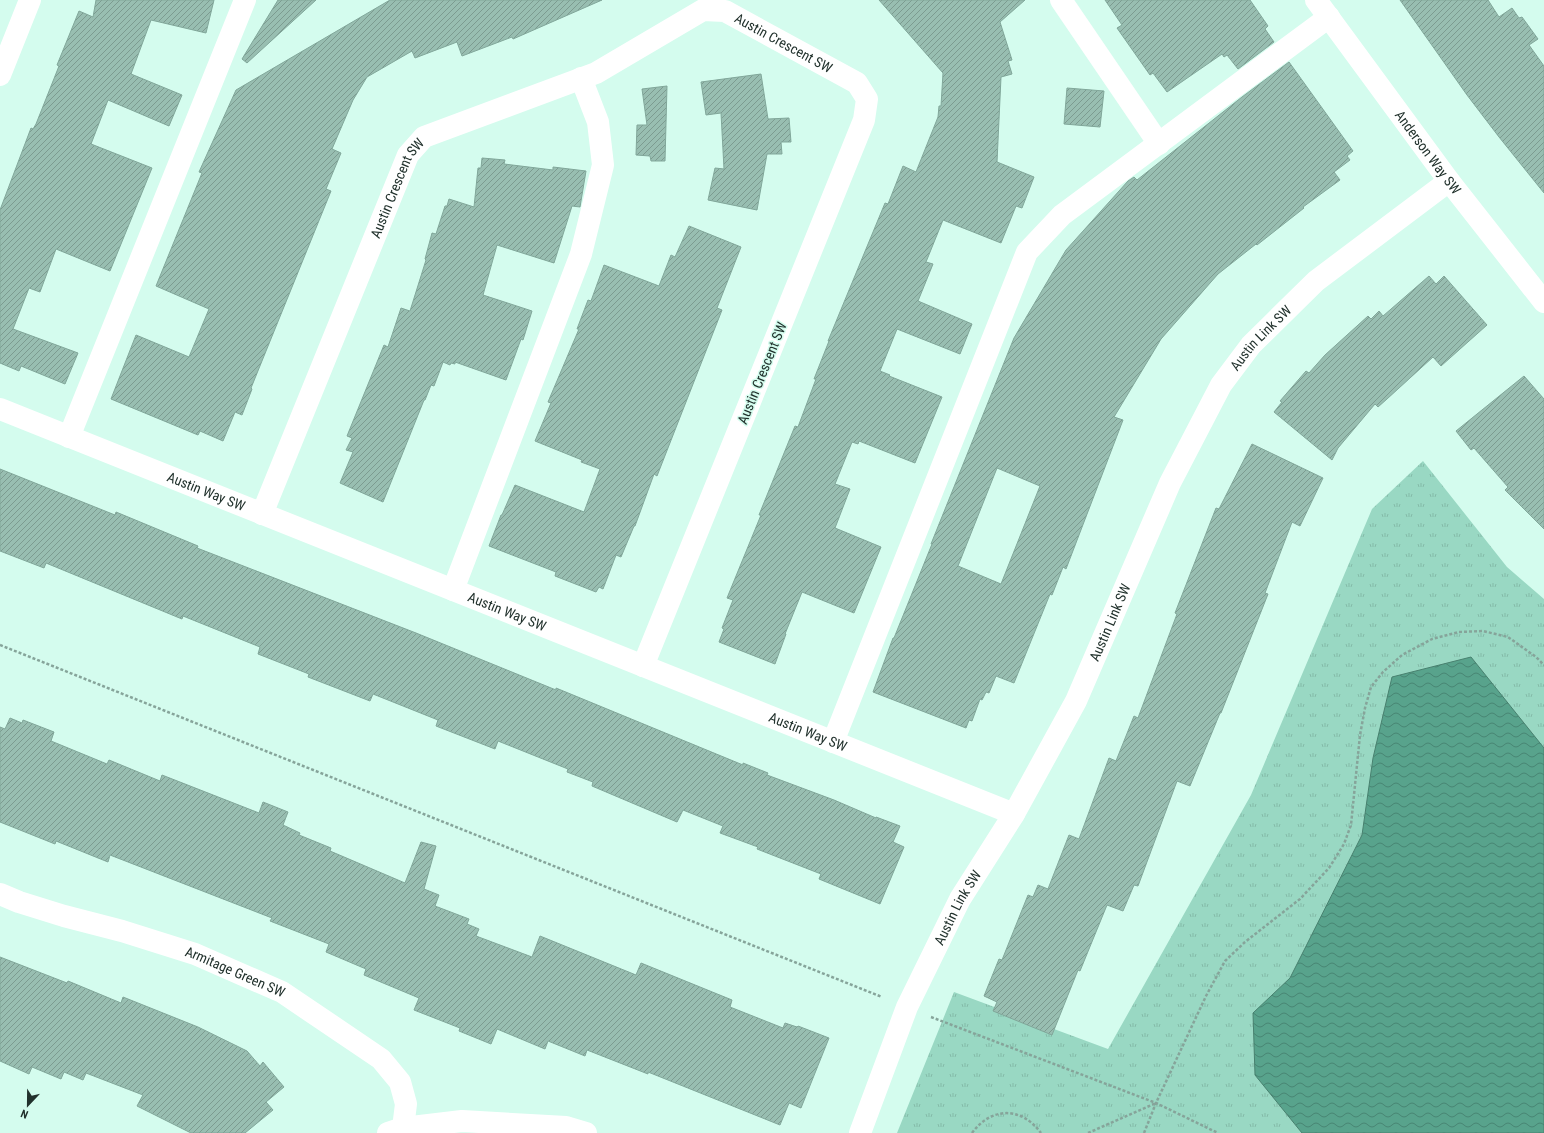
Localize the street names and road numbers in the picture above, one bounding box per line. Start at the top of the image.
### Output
street label: Austin Crescent SW [732,10,835,76]
street label: Anderson Way SW [1392,107,1464,198]
street label: Austin Crescent SW [367,135,427,240]
street label: Austin Link SW [1227,302,1295,373]
street label: Austin Crescent SW [734,319,790,426]
street label: Austin Way SW [165,469,248,514]
street label: Austin Link SW [1086,581,1134,664]
street label: Austin Way SW [466,589,549,634]
street label: Austin Way SW [767,709,850,755]
street label: Austin Link SW [931,867,984,948]
street label: Armitage Green SW [183,943,288,1000]

